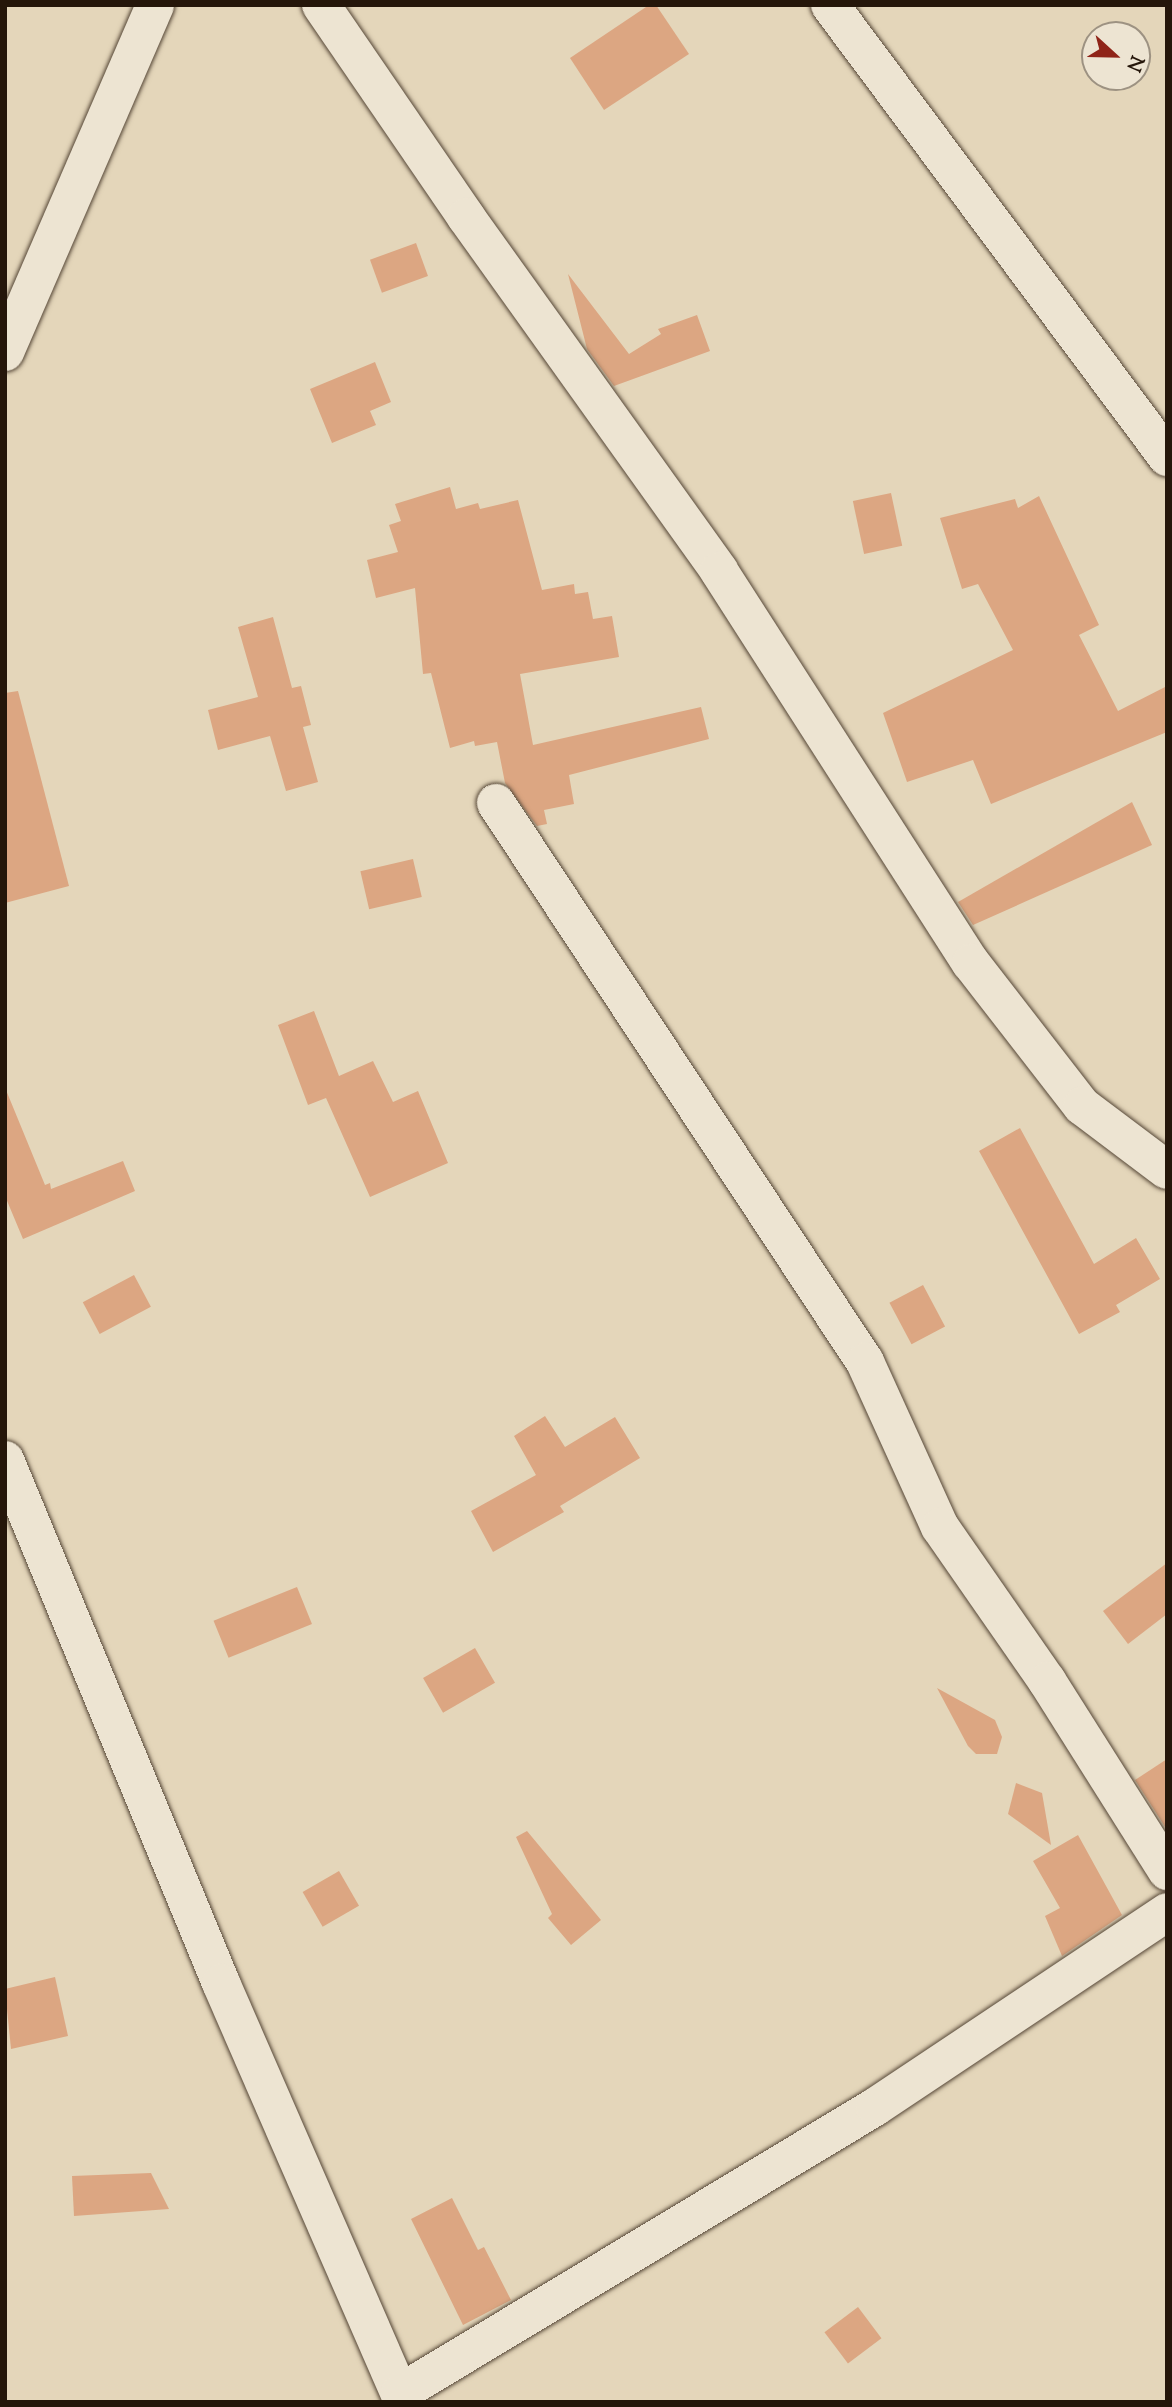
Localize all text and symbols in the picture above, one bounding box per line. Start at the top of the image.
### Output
north arrow [1081,21,1151,91]
text: N [1119,51,1149,75]

